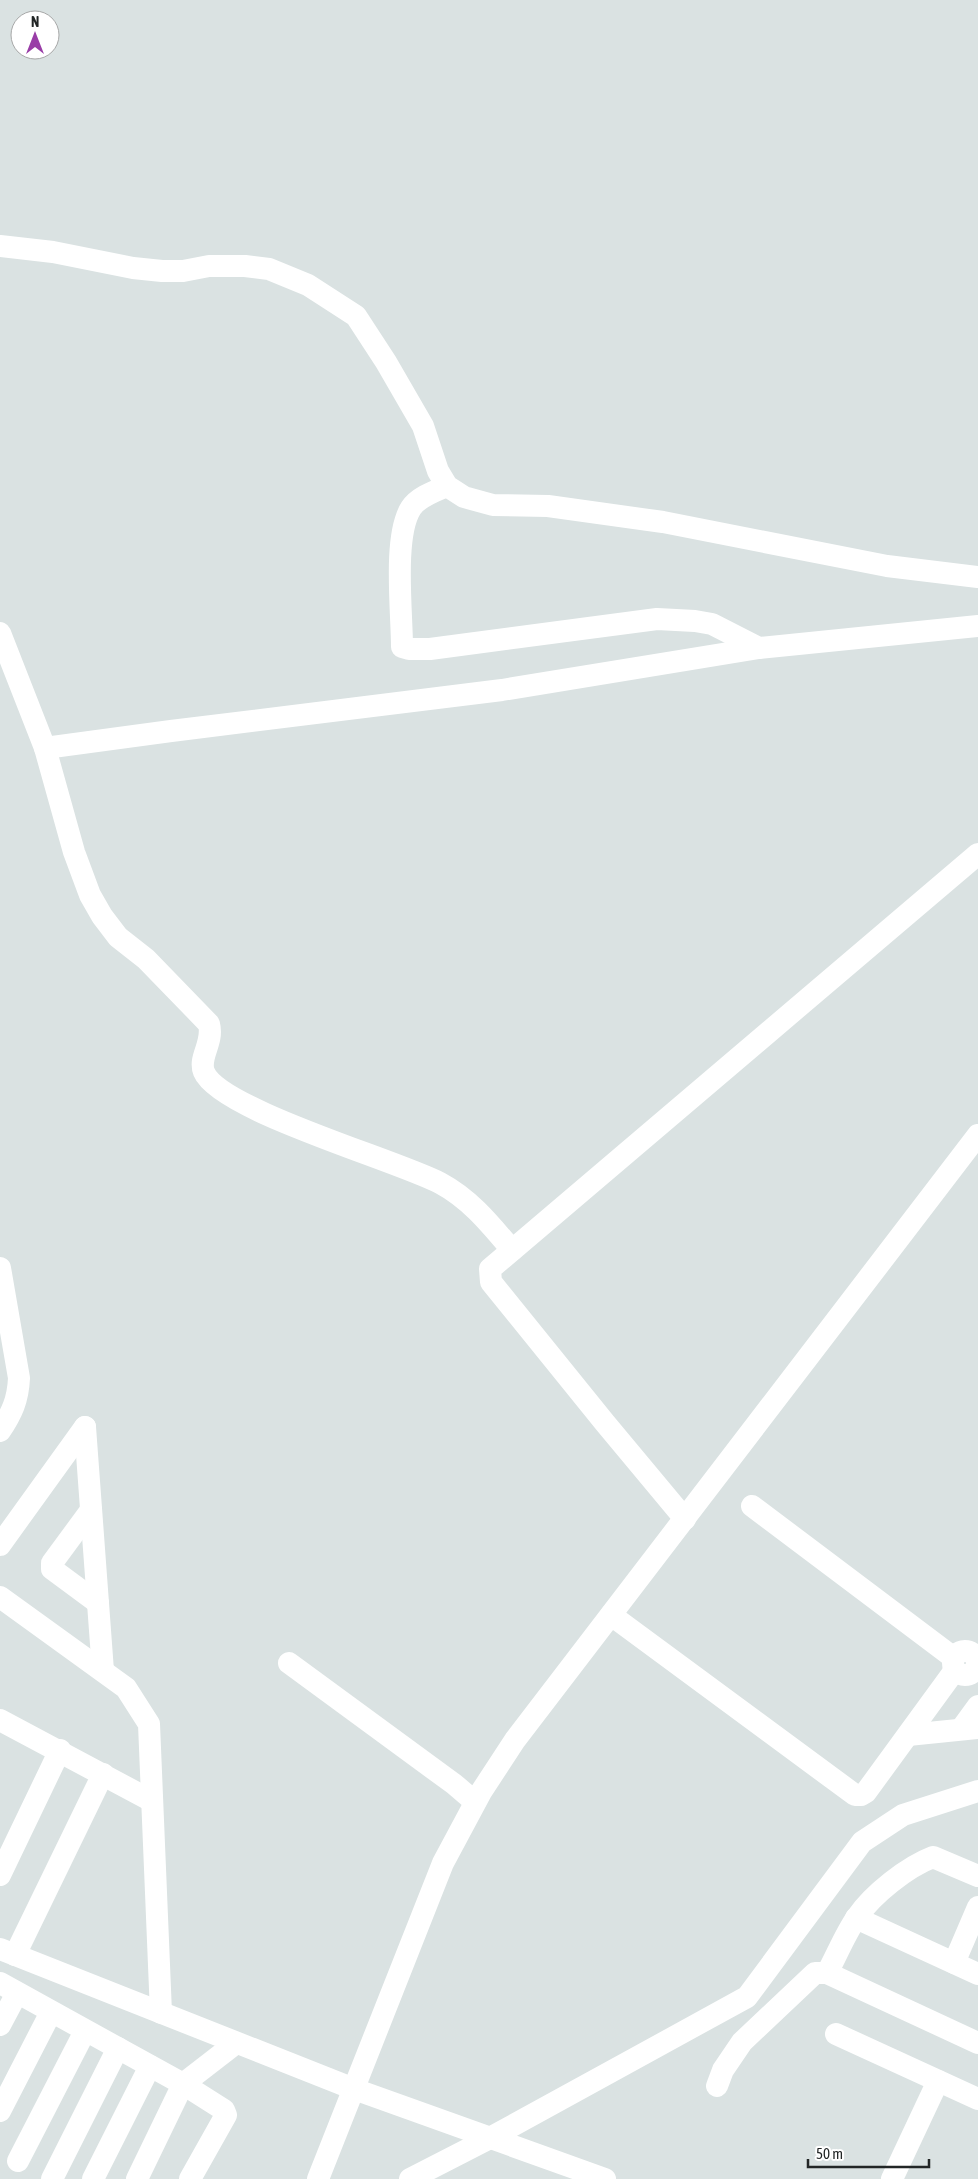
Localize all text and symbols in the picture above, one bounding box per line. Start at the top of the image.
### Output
north arrow [10,10,60,60]
text: N [31,14,39,30]
scale bar [808,2136,929,2168]
text: 50 m [816,2145,843,2162]

